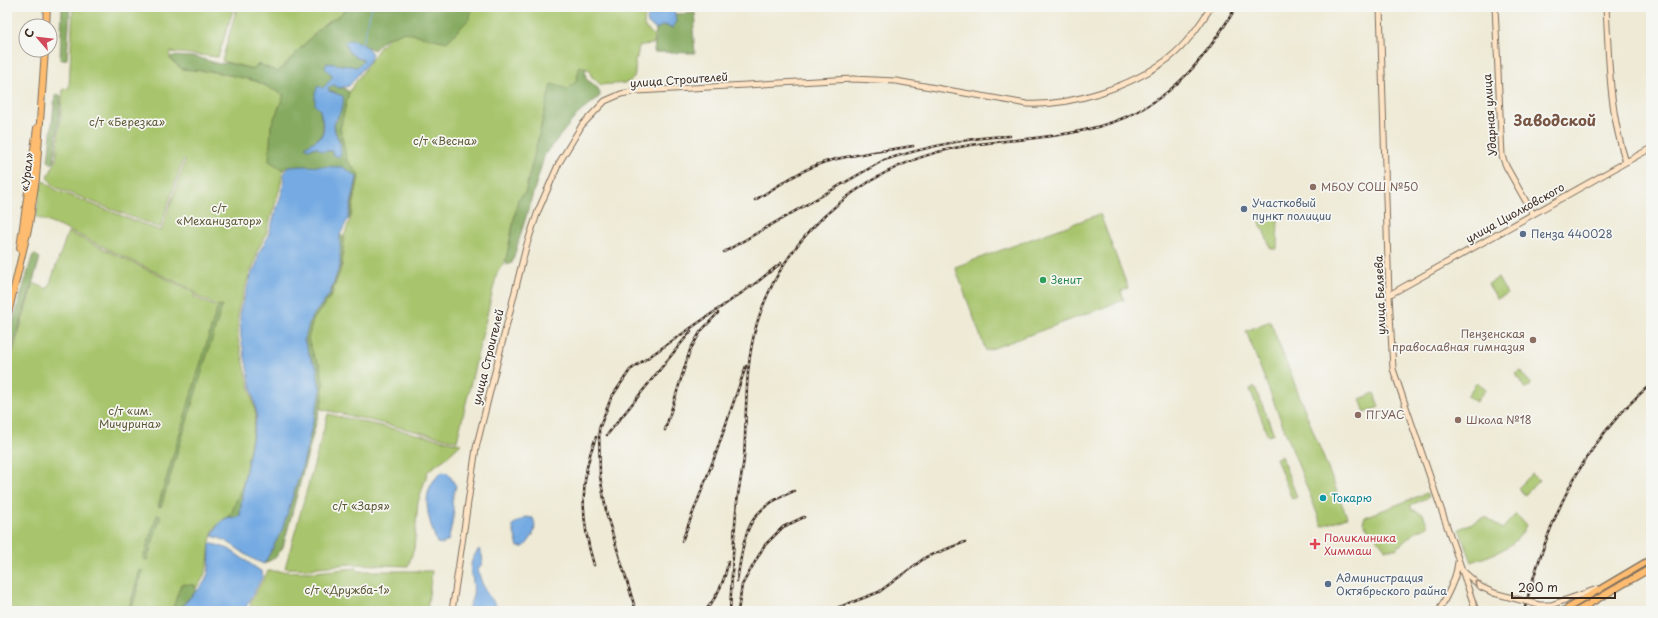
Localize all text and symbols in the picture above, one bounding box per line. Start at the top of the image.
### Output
north arrow [18,18,58,58]
text: С [19,25,38,41]
street label: улица Строителей [629,68,729,91]
street label: Ударная улица [1478,73,1501,157]
district label: Заводской [1513,108,1596,131]
park label: с/т «Березка» [89,113,165,130]
park label: с/т «Весна» [413,132,477,149]
street label: «Урал» [16,151,37,192]
place label: МБОУ СОШ №50 [1321,178,1418,195]
street label: улица Циолковского [1462,178,1567,247]
marker: МБОУ СОШ №50 [1308,182,1318,192]
place label: Участковый пункт полиции [1252,194,1331,224]
park label: с/т «Механизатор» [176,199,262,229]
marker: Участковый пункт полиции [1239,204,1249,214]
place label: Пенза 440028 [1531,225,1613,242]
marker: Пенза 440028 [1518,229,1528,239]
street label: улица Беляева [1370,255,1389,335]
place label: Зенит [1051,271,1082,288]
marker: Зенит [1038,275,1048,285]
street label: улица Строителей [467,307,508,407]
place label: Пензенская православная гимназия [1392,325,1525,355]
marker: Пензенская православная гимназия [1528,335,1538,345]
park label: с/т «им. Мичурина» [99,402,161,432]
place label: ПГУАС [1366,406,1405,423]
marker: ПГУАС [1353,410,1363,420]
place label: Школа №18 [1466,411,1532,428]
marker: Школа №18 [1453,415,1463,425]
place label: Токарю [1331,489,1372,506]
marker: Токарю [1318,493,1328,503]
park label: с/т «Заря» [332,497,390,514]
place label: Поликлиника Химмаш [1324,529,1396,559]
marker: Поликлиника Химмаш [1309,538,1321,550]
place label: Администрация Октябрьского райна [1336,569,1447,599]
scale bar [1512,574,1615,600]
text: 200 m [1518,578,1558,596]
marker: Администрация Октябрьского райна [1323,579,1333,589]
one-way arrow [1474,580,1482,588]
park label: с/т «Дружба-1» [304,581,390,598]

